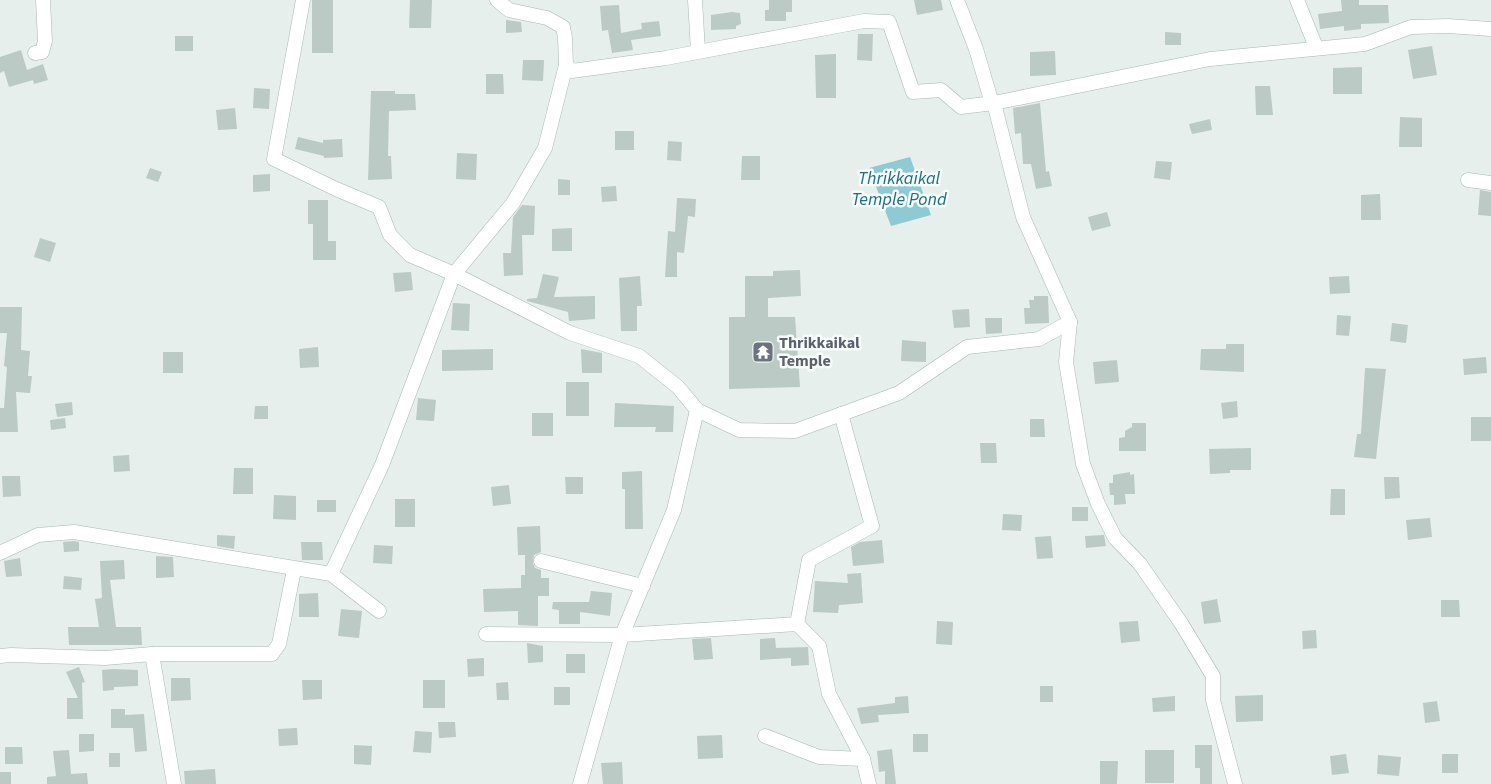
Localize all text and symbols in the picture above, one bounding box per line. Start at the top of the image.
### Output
water label: Thrikkaikal Temple Pond [851,166,947,212]
place label: Thrikkaikal Temple [779,332,860,372]
temple icon: Thrikkaikal Temple [751,340,775,364]

